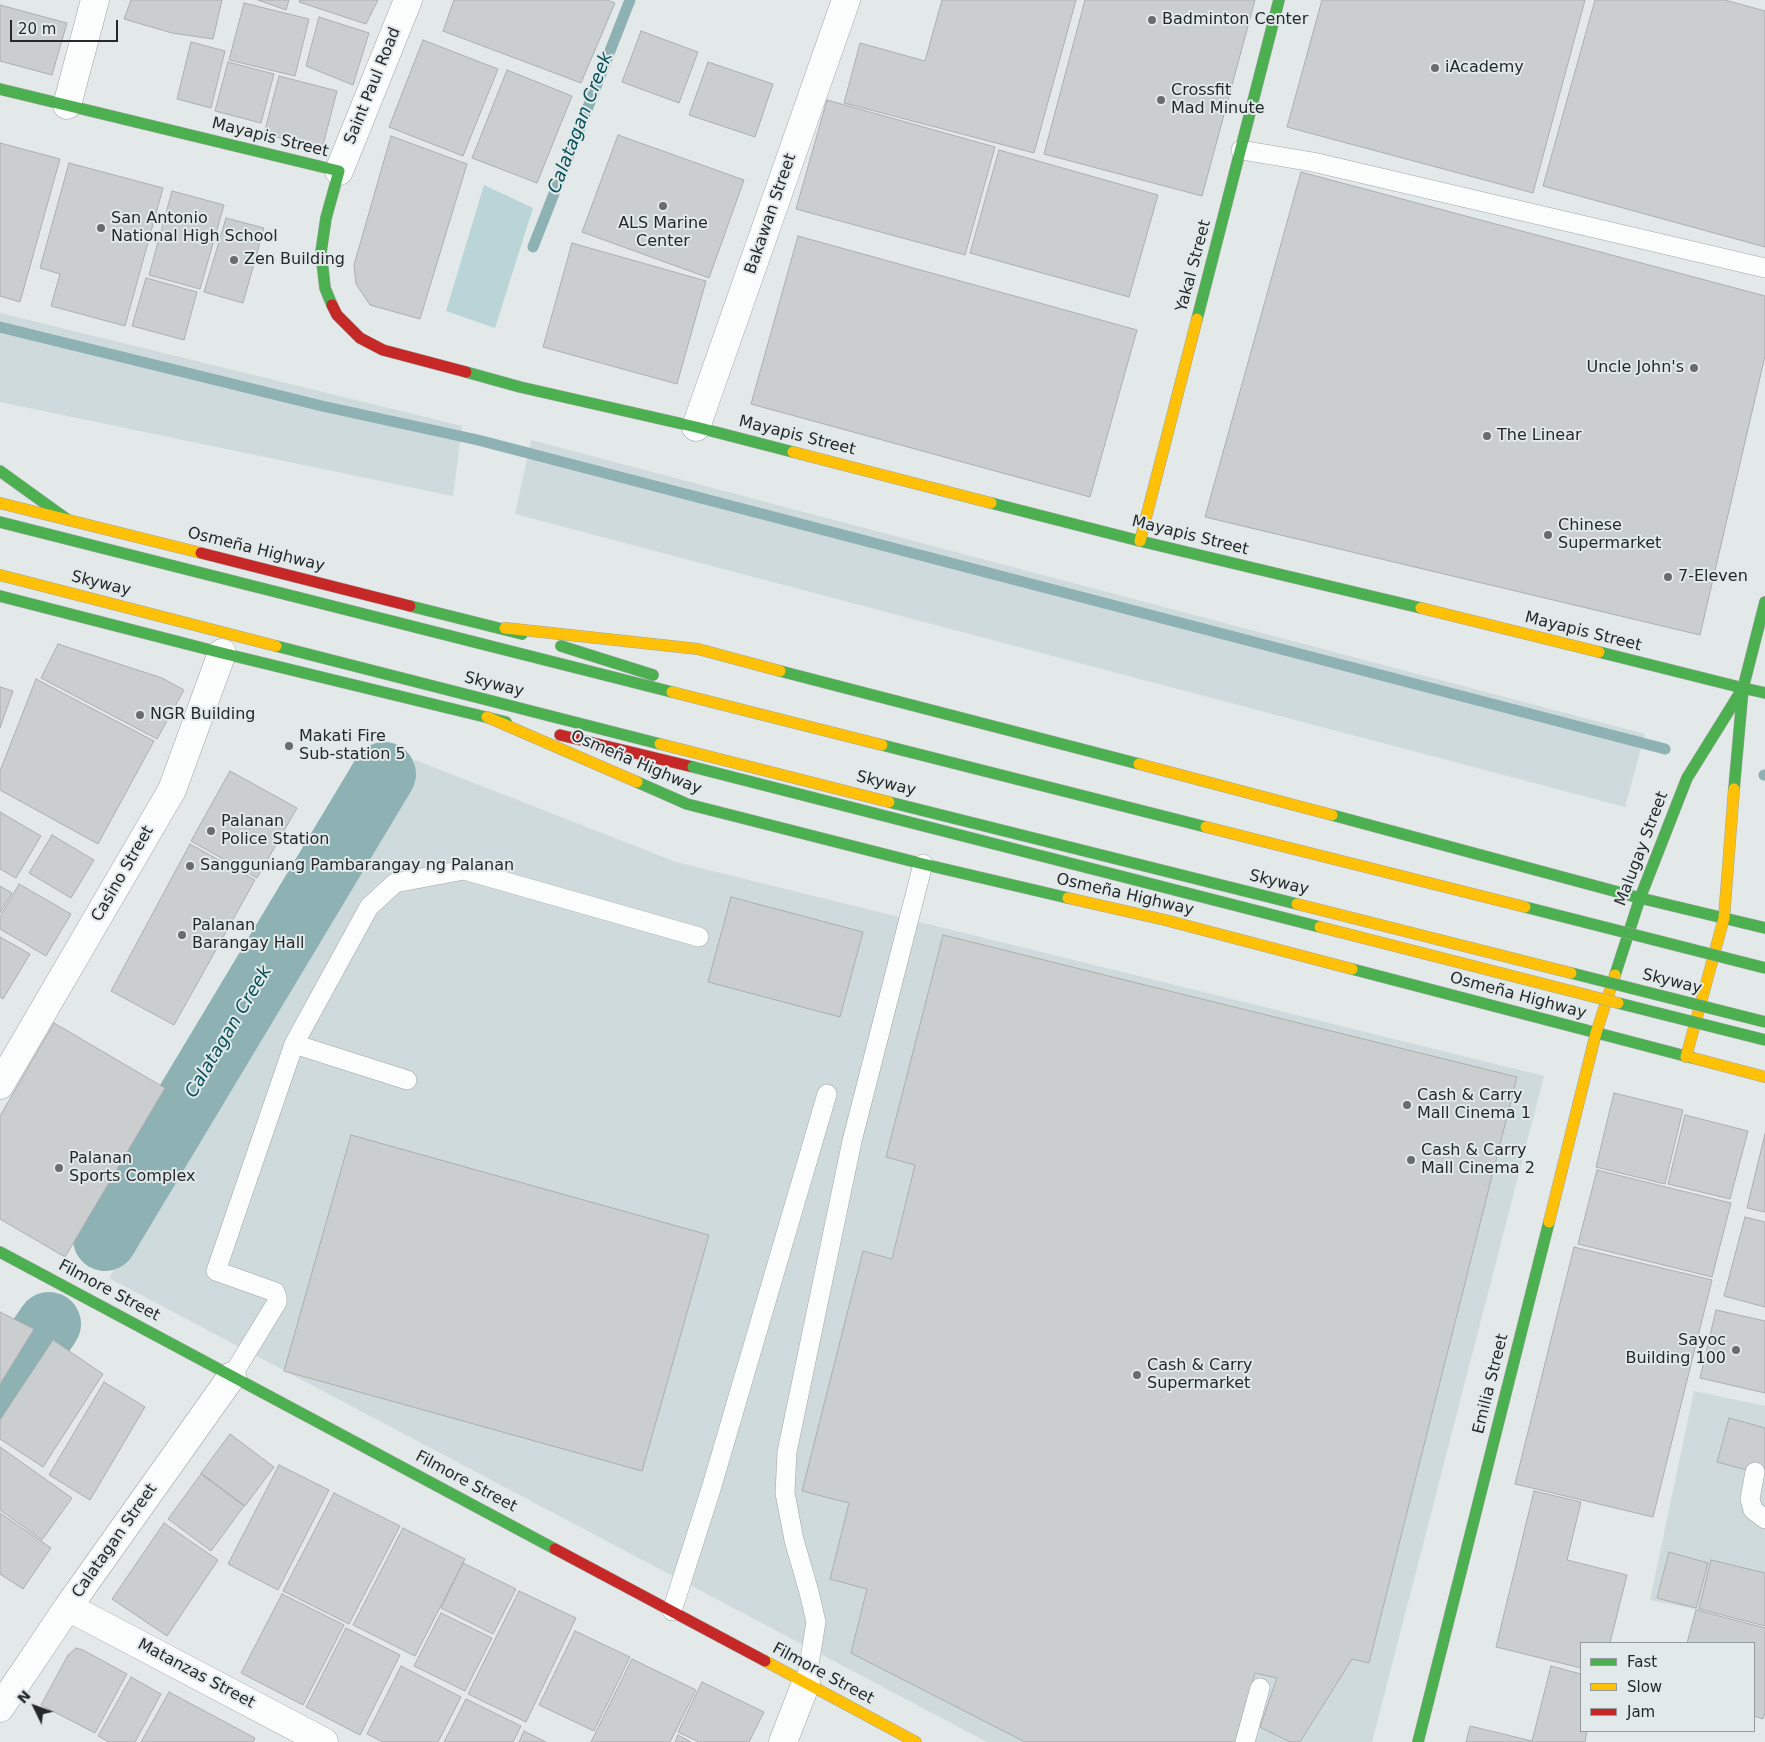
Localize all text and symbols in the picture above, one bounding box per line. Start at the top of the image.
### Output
scale bar [12,10,120,42]
place label: Badminton Center [1162,10,1308,30]
marker: Badminton Center [1146,14,1158,26]
text: 20 m [18,20,56,38]
street label: Saint Paul Road [341,25,405,147]
water label: Calatagan Creek [544,49,618,197]
place label: iAcademy [1445,58,1524,78]
marker: iAcademy [1429,62,1441,74]
place label: Crossfit Mad Minute [1171,81,1264,119]
marker: Crossfit Mad Minute [1155,94,1167,106]
street label: Mayapis Street [210,114,330,162]
street label: Bakawan Street [741,151,801,277]
marker: ALS Marine Center [657,200,669,212]
place label: San Antonio National High School [111,209,278,247]
place label: ALS Marine Center [618,214,708,252]
street label: Yakal Street [1173,218,1215,314]
marker: San Antonio National High School [95,222,107,234]
place label: Zen Building [244,250,345,270]
marker: Zen Building [228,254,240,266]
place label: Uncle John's [1586,358,1684,378]
marker: Uncle John's [1688,362,1700,374]
street label: Mayapis Street [737,412,857,460]
place label: The Linear [1497,426,1582,446]
marker: The Linear [1481,430,1493,442]
street label: Mayapis Street [1130,512,1250,560]
place label: Chinese Supermarket [1558,516,1661,554]
street label: Osmeña Highway [186,524,326,576]
marker: Chinese Supermarket [1542,529,1554,541]
street label: Skyway [69,567,133,601]
place label: 7-Eleven [1678,567,1748,587]
marker: 7-Eleven [1662,571,1674,583]
street label: Mayapis Street [1523,608,1643,656]
street label: Skyway [462,668,526,702]
place label: NGR Building [150,705,255,725]
marker: NGR Building [134,709,146,721]
place label: Makati Fire Sub-station 5 [299,727,406,765]
street label: Osmeña Highway [568,727,704,799]
marker: Makati Fire Sub-station 5 [283,740,295,752]
street label: Skyway [854,767,918,801]
street label: Malugay Street [1611,789,1673,909]
place label: Palanan Police Station [221,812,329,850]
street label: Casino Street [88,823,158,925]
marker: Palanan Police Station [205,825,217,837]
place label: Sangguniang Pambarangay ng Palanan [200,856,514,876]
marker: Sangguniang Pambarangay ng Palanan [184,860,196,872]
street label: Skyway [1247,866,1311,900]
street label: Osmeña Highway [1054,870,1196,920]
place label: Palanan Barangay Hall [192,916,305,954]
marker: Palanan Barangay Hall [176,929,188,941]
water label: Calatagan Creek [181,962,277,1102]
street label: Skyway [1640,965,1704,999]
street label: Osmeña Highway [1448,969,1588,1023]
place label: Cash & Carry Mall Cinema 1 [1417,1086,1531,1124]
marker: Cash & Carry Mall Cinema 1 [1401,1099,1413,1111]
place label: Cash & Carry Mall Cinema 2 [1421,1141,1535,1179]
place label: Palanan Sports Complex [69,1149,196,1187]
marker: Cash & Carry Mall Cinema 2 [1405,1154,1417,1166]
marker: Palanan Sports Complex [53,1162,65,1174]
street label: Filmore Street [55,1256,163,1326]
place label: Sayoc Building 100 [1625,1331,1726,1369]
street label: Emilia Street [1469,1332,1513,1436]
marker: Sayoc Building 100 [1730,1344,1742,1356]
place label: Cash & Carry Supermarket [1147,1356,1252,1394]
marker: Cash & Carry Supermarket [1131,1369,1143,1381]
street label: Filmore Street [412,1447,520,1517]
street label: Calatagan Street [68,1480,162,1602]
street label: Matanzas Street [134,1635,258,1713]
street label: Filmore Street [769,1639,877,1709]
legend [1580,1642,1755,1732]
text: Fast [1627,1653,1657,1671]
text: Slow [1627,1678,1662,1696]
north arrow [10,1682,60,1732]
text: N [14,1687,34,1707]
text: Jam [1627,1703,1655,1721]

